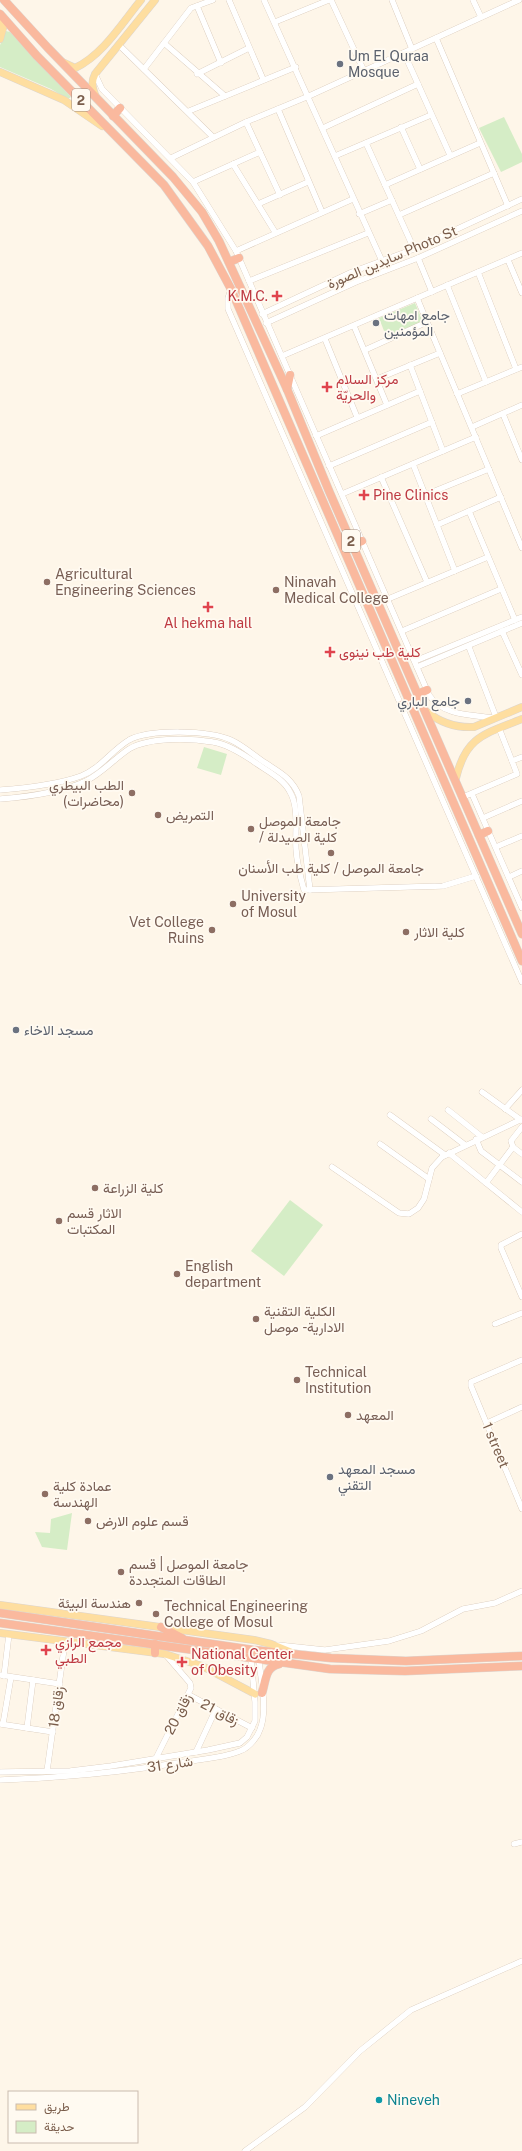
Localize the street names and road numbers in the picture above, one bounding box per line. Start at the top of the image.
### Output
road number: 2 [72,89,90,111]
street label: سايدين الصورة Photo St [325,222,460,293]
road number: 2 [342,530,360,552]
street label: 1 street [479,1420,513,1470]
street label: زقاق 18 [45,1685,68,1729]
street label: زقاق 20 [161,1691,196,1738]
street label: زقاق 21 [198,1695,242,1730]
street label: شارع 31 [146,1753,194,1778]

